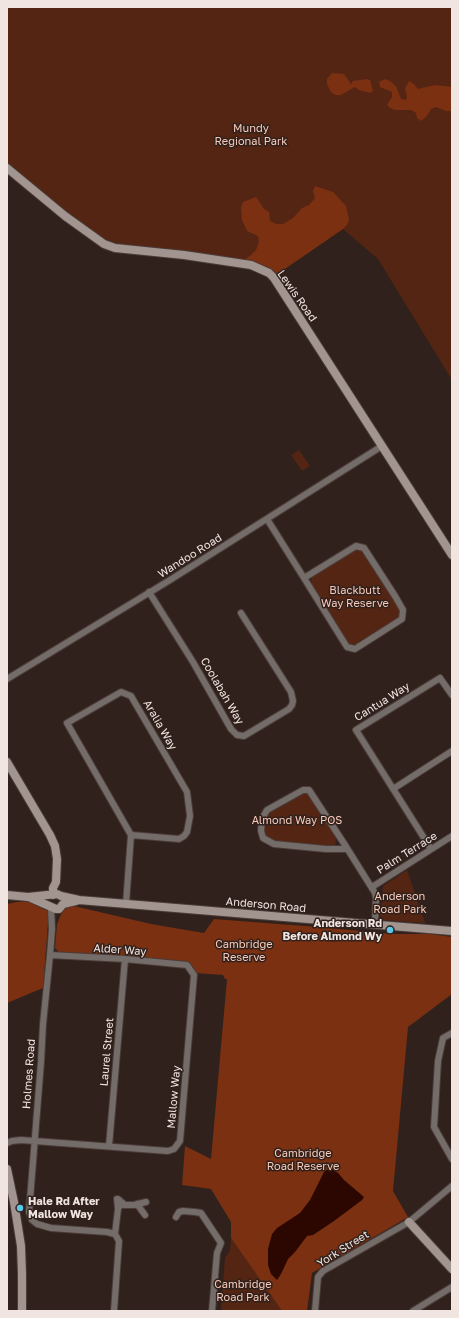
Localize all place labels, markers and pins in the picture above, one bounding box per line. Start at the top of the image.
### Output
place label: Anderson Rd Before Almond Wy [283,917,382,943]
marker: Anderson Rd Before Almond Wy [385,925,395,935]
place label: Hale Rd After Mallow Way [28,1195,100,1221]
marker: Hale Rd After Mallow Way [15,1203,25,1213]

